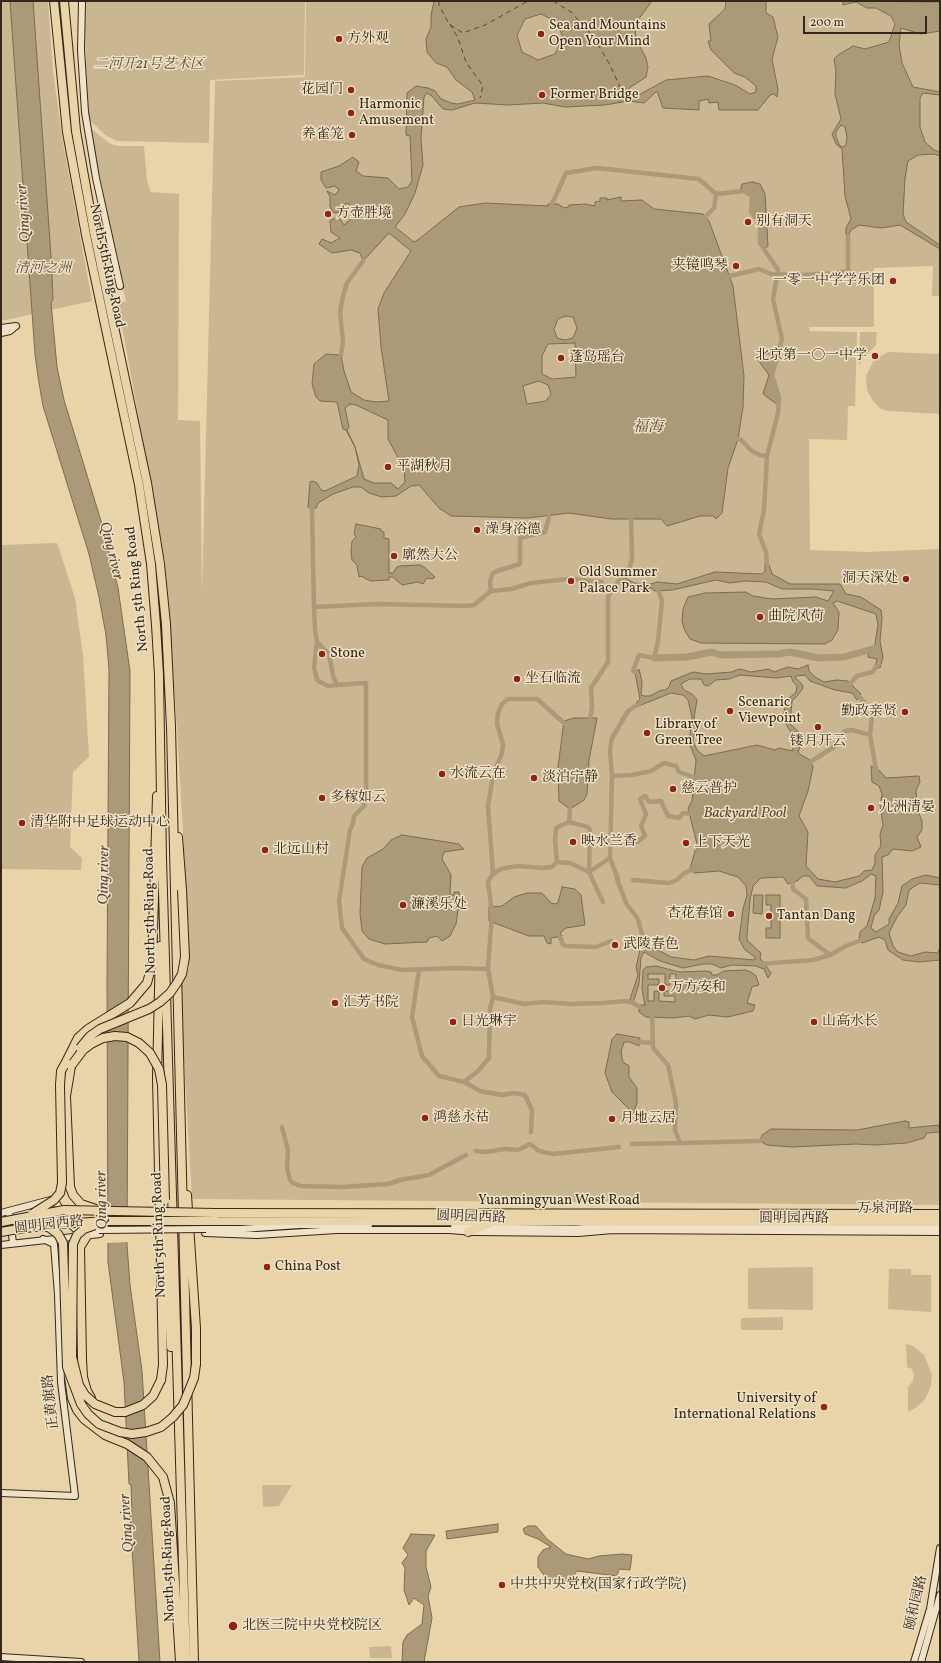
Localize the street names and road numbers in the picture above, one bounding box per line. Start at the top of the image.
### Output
street label: North 5th Ring Road [85,203,127,329]
street label: North 5th Ring Road [123,525,153,653]
street label: North 5th Ring Road [141,848,161,974]
street label: North 5th Ring Road [149,1172,171,1298]
street label: Yuanmingyuan West Road [478,1193,640,1209]
street label: 万泉河路 [857,1201,913,1217]
street label: 圆明园西路 [436,1208,506,1228]
street label: 圆明园西路 [759,1211,829,1227]
street label: 圆明园西路 [13,1214,85,1238]
street label: 正黄旗路 [41,1373,63,1431]
street label: North 5th Ring Road [158,1496,180,1622]
street label: 颐和园路 [903,1574,931,1632]

